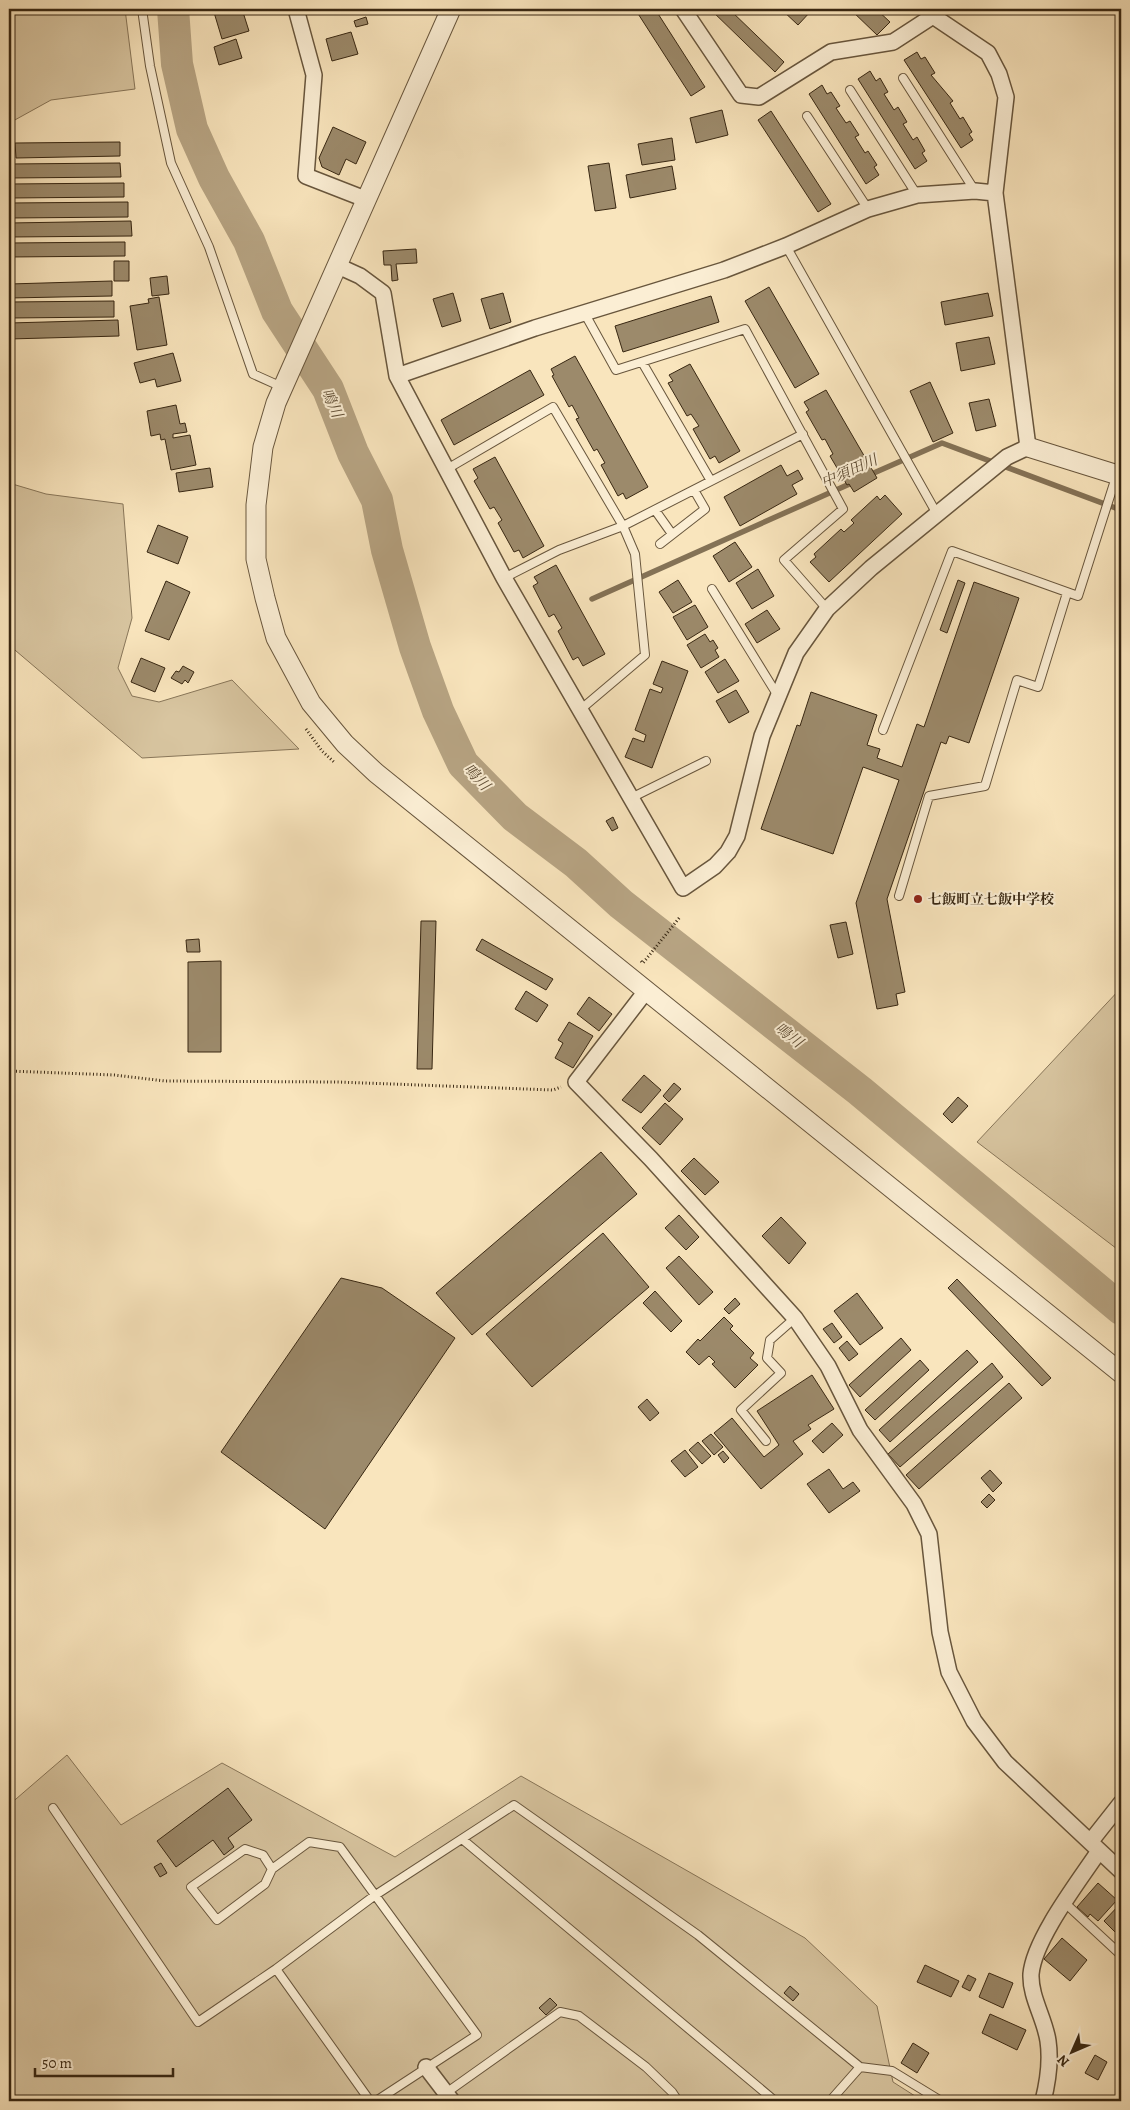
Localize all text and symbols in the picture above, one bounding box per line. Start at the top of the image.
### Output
water label: 鳴川 [317,385,348,423]
water label: 中須田川 [818,449,882,492]
water label: 鳴川 [459,759,496,796]
place label: 七飯町立七飯中学校 [928,890,1054,909]
marker: 七飯町立七飯中学校 [912,893,924,905]
water label: 鳴川 [771,1018,809,1053]
north arrow [1048,2028,1098,2078]
scale bar [35,2045,172,2077]
text: N [1053,2051,1073,2071]
text: 50 m [42,2053,72,2073]

